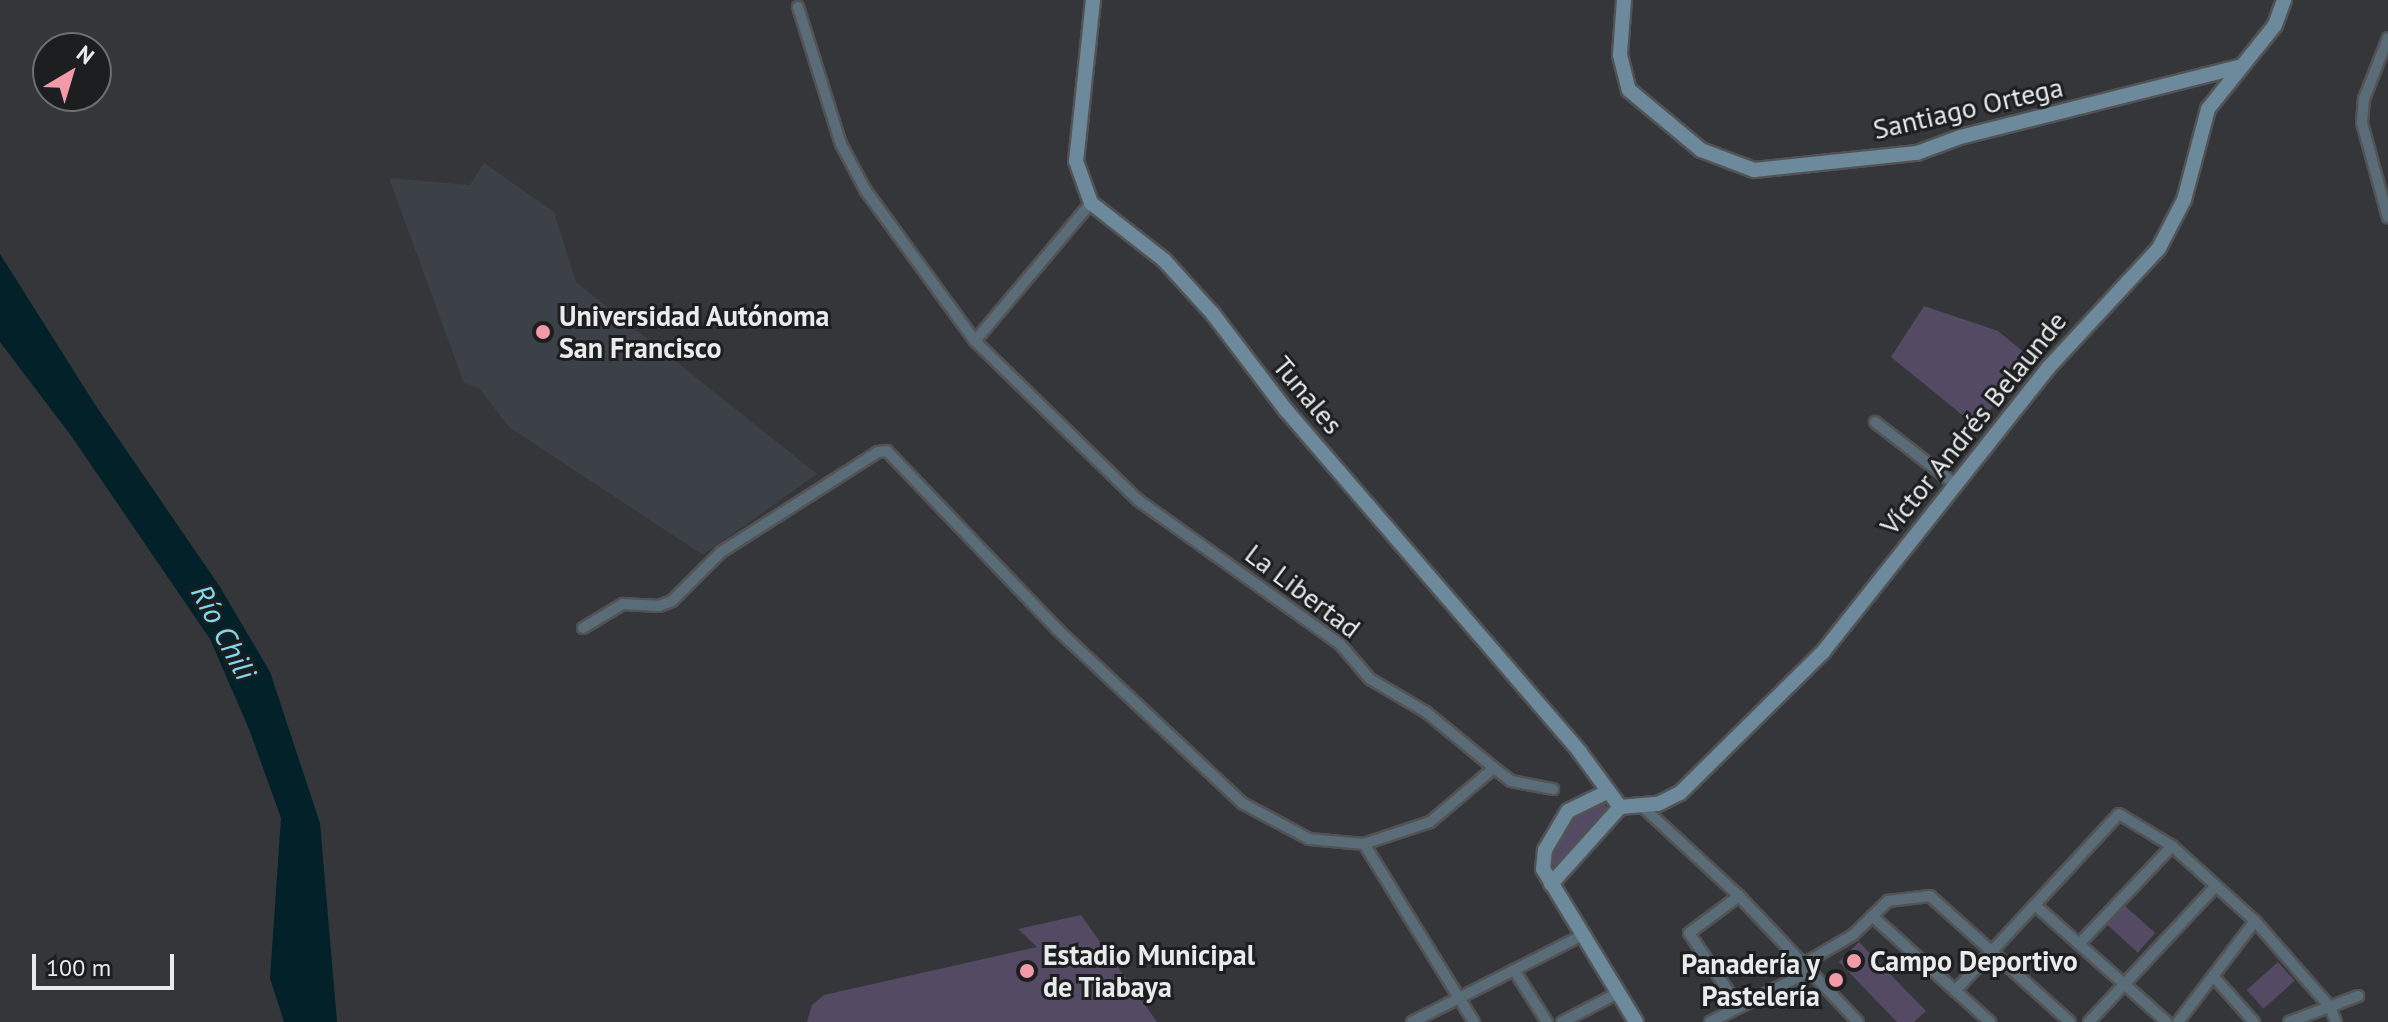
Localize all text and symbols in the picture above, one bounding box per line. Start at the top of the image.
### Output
north arrow [32,32,112,112]
text: N [71,39,100,70]
street label: Santiago Ortega [1870,70,2066,146]
place label: Universidad Autónoma San Francisco [559,299,830,365]
street label: Víctor Andrés Belaunde [1872,304,2074,542]
marker: Universidad Autónoma San Francisco [534,323,552,341]
street label: Tunales [1266,349,1350,441]
street label: La Libertad [1239,537,1367,645]
water label: Río Chili [184,578,264,686]
scale bar [36,938,178,988]
place label: Estadio Municipal de Tiabaya [1043,938,1255,1004]
place label: Campo Deportivo [1870,944,2078,978]
place label: Panadería y Pastelería [1681,947,1820,1013]
text: 100 m [46,952,111,983]
marker: Campo Deportivo [1845,952,1863,970]
marker: Estadio Municipal de Tiabaya [1018,962,1036,980]
marker: Panadería y Pastelería [1827,971,1845,989]

